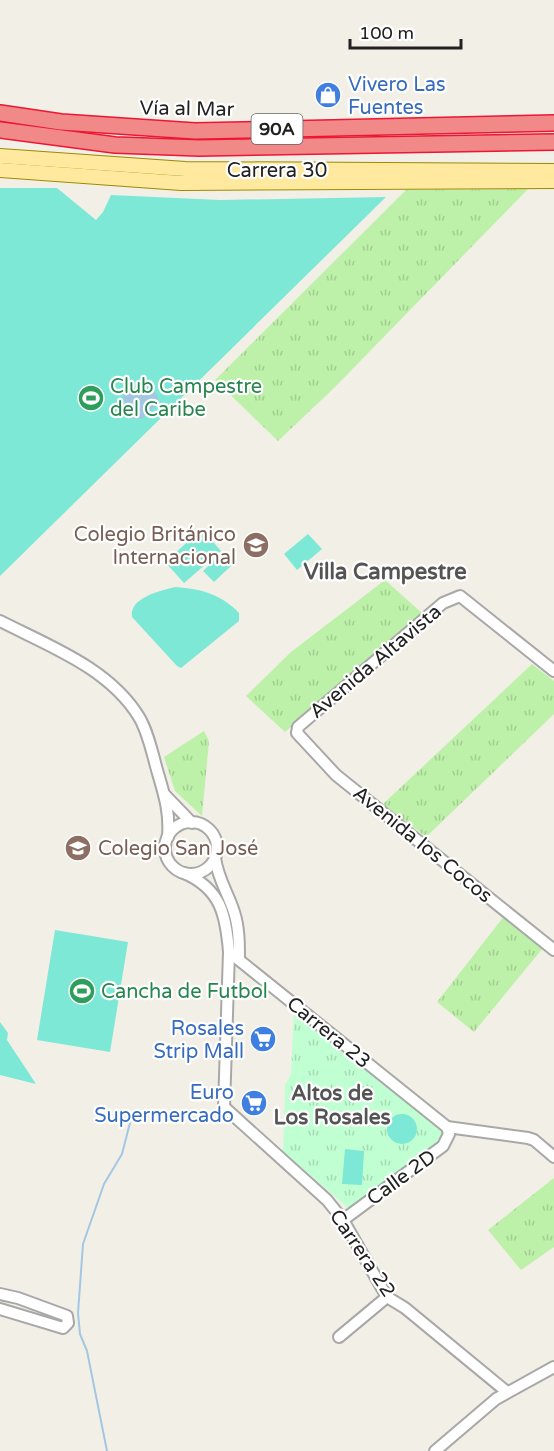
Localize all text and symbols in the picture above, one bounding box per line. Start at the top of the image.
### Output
scale bar [350,12,461,50]
text: 100 m [359,22,414,44]
place label: Vivero Las Fuentes [348,73,446,120]
shop icon: Vivero Las Fuentes [313,80,343,110]
street label: Vía al Mar [139,96,235,122]
road number: 90A [252,114,302,144]
street label: Carrera 30 [227,159,327,183]
place label: Club Campestre del Caribe [110,375,262,422]
sports icon: Club Campestre del Caribe [76,383,106,413]
place label: Colegio Británico Internacional [74,523,236,570]
school or university icon: Colegio Británico Internacional [241,530,271,560]
district label: Villa Campestre [303,559,467,585]
street label: Avenida Altavista [305,600,446,724]
street label: Avenida los Cocos [348,781,497,908]
school or university icon: Colegio San José [63,833,93,863]
place label: Colegio San José [98,837,258,861]
sports icon: Cancha de Futbol [67,976,97,1006]
place label: Cancha de Futbol [101,980,268,1004]
street label: Carrera 23 [282,992,375,1074]
place label: Rosales Strip Mall [154,1017,244,1064]
supermarket icon: Rosales Strip Mall [248,1024,278,1054]
place label: Euro Supermercado [94,1081,234,1128]
district label: Altos de Los Rosales [273,1081,391,1130]
supermarket icon: Euro Supermercado [239,1088,269,1118]
street label: Calle 2D [362,1145,441,1211]
street label: Carrera 22 [324,1205,400,1302]

